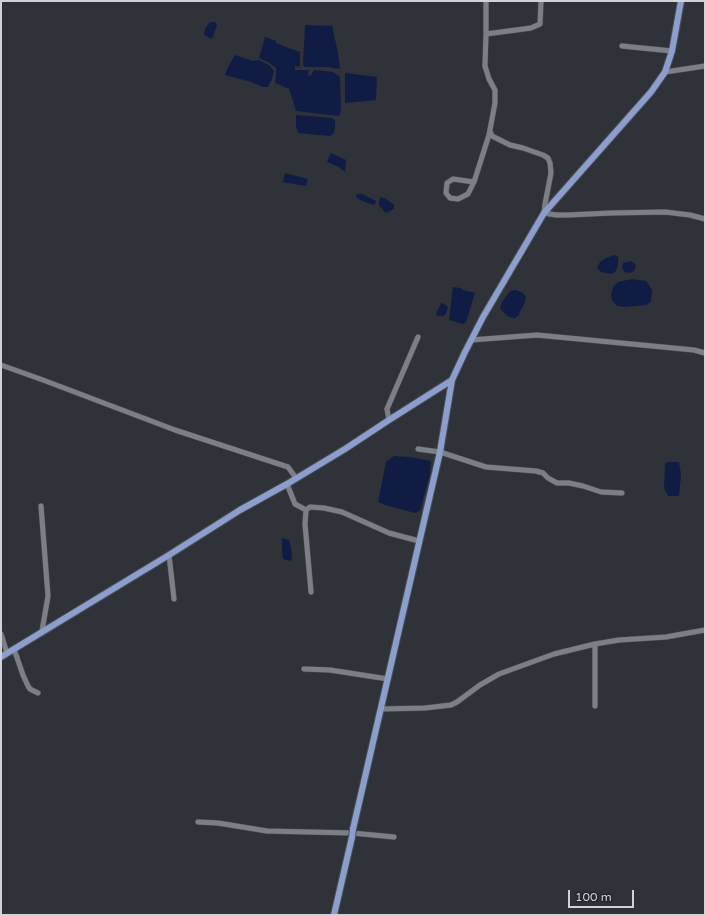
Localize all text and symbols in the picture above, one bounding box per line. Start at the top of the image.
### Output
scale bar [570,882,636,908]
text: 100 m [575,890,612,904]

